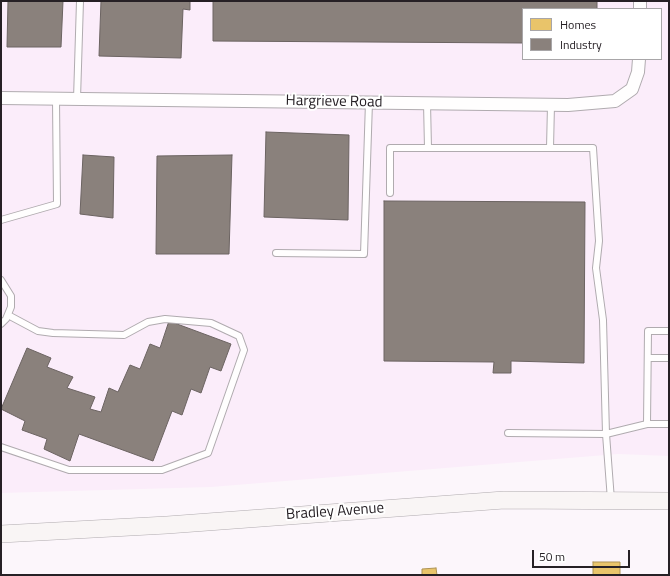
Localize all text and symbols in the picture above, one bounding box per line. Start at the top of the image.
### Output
legend [522,8,662,60]
text: Homes [560,15,596,34]
text: Industry [560,35,602,54]
street label: Hargrieve Road [285,92,383,112]
street label: Bradley Avenue [285,500,385,524]
scale bar [534,542,632,568]
text: 50 m [539,547,565,566]

